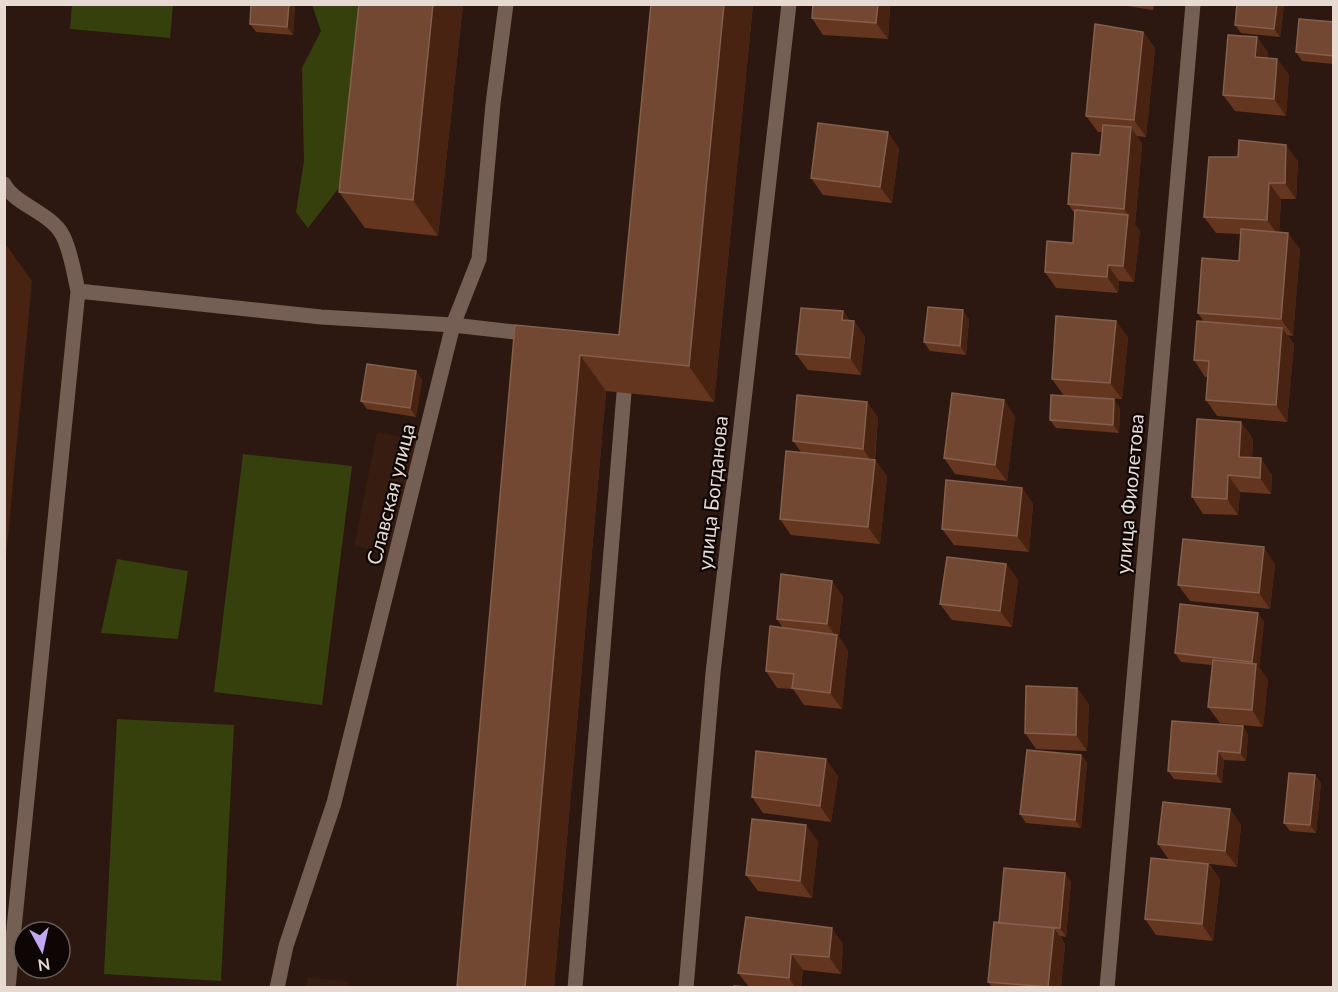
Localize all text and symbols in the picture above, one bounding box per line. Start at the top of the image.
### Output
street label: улица Фиолетова [1110,413,1148,575]
street label: улица Богданова [692,415,732,571]
street label: Славская улица [361,421,419,567]
north arrow [12,920,72,980]
text: N [37,955,52,976]

